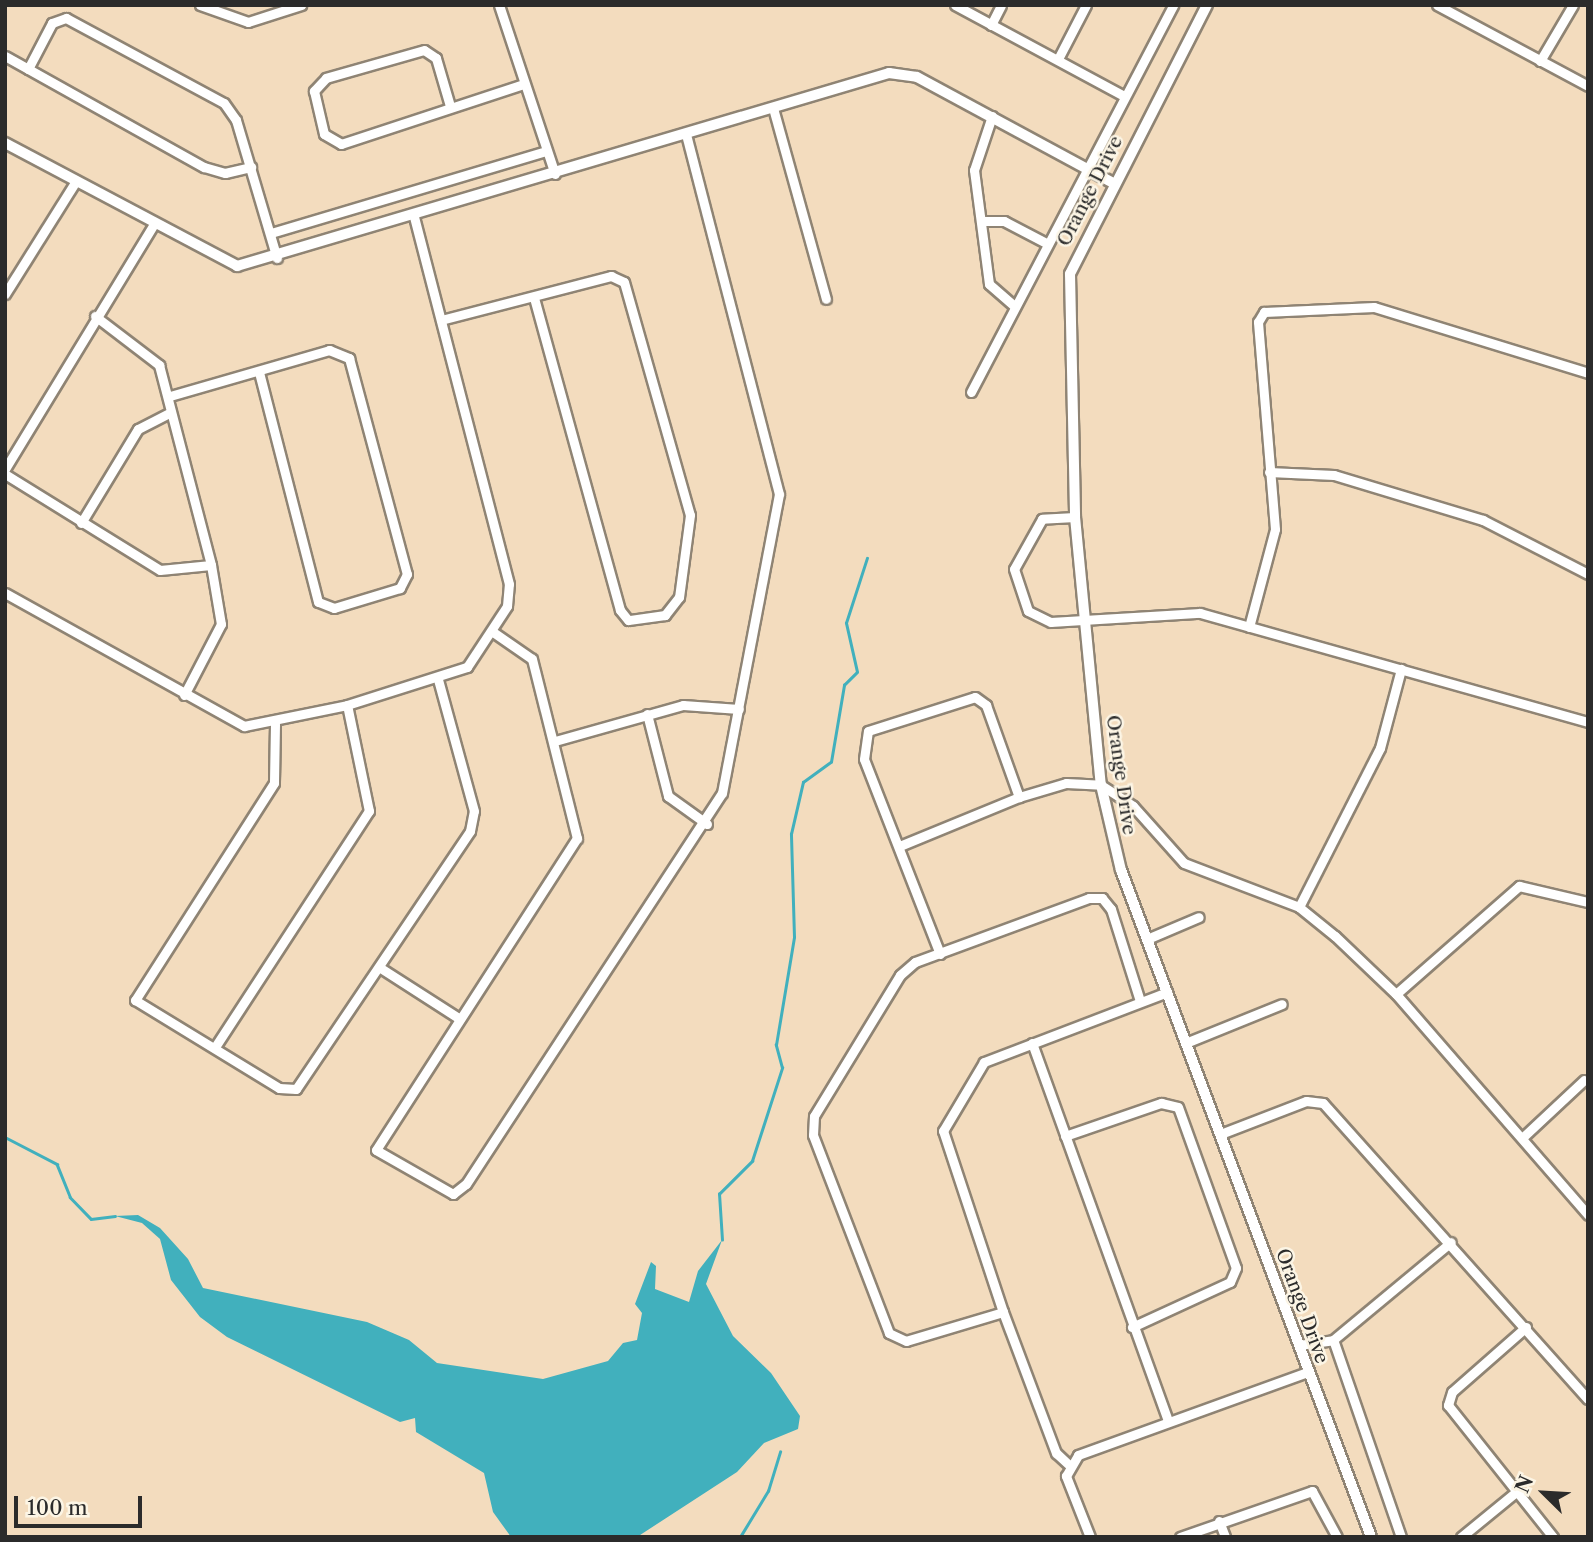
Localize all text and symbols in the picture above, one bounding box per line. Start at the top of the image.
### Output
street label: Orange Drive [1052,132,1128,250]
street label: Orange Drive [1101,714,1141,836]
street label: Orange Drive [1271,1245,1333,1367]
north arrow [1509,1458,1579,1528]
text: N [1510,1472,1538,1496]
scale bar [18,1482,145,1526]
text: 100 m [27,1495,88,1520]

